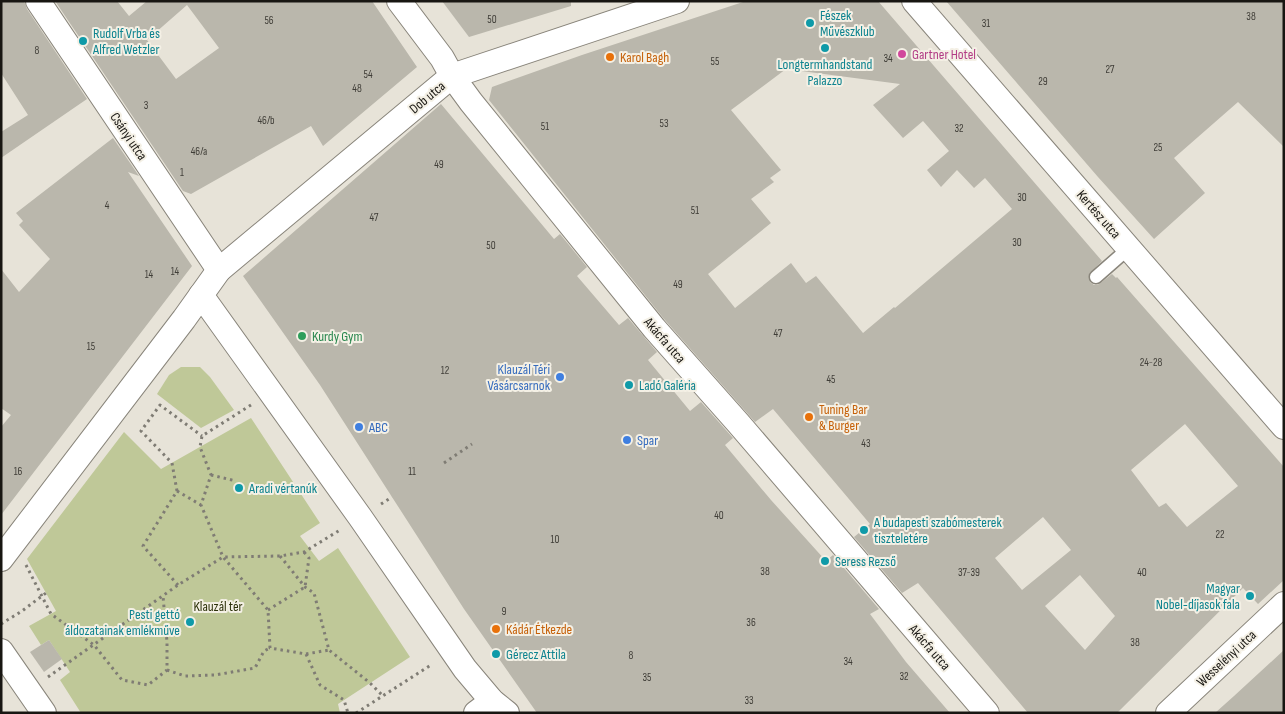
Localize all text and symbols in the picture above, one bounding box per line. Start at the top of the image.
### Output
place label: Fészek Művészklub [820,7,875,40]
house number: 38 [1246,10,1256,23]
house number: 50 [487,13,497,26]
house number: 56 [264,14,274,27]
marker: Fészek Művészklub [804,17,816,29]
house number: 31 [982,17,990,30]
place label: Rudolf Vrba és Alfred Wetzler [92,25,160,58]
marker: Rudolf Vrba és Alfred Wetzler [77,35,89,47]
marker: Longtermhandstand Palazzo [819,42,831,54]
house number: 8 [35,44,40,57]
place label: Gartner Hotel [912,46,976,63]
marker: Gartner Hotel [896,48,908,60]
place label: Karol Bagh [620,49,669,66]
marker: Karol Bagh [604,51,616,63]
house number: 34 [883,52,893,65]
house number: 55 [711,55,719,68]
place label: Longtermhandstand Palazzo [778,56,873,89]
house number: 27 [1106,63,1115,76]
house number: 54 [363,68,373,81]
house number: 29 [1038,75,1048,88]
street label: Dob utca [406,78,449,117]
house number: 48 [352,82,362,95]
house number: 3 [144,99,149,112]
street label: Csányi utca [106,109,151,163]
house number: 46/b [257,114,275,127]
house number: 53 [659,117,669,130]
house number: 51 [541,120,549,133]
house number: 32 [954,122,964,135]
house number: 25 [1154,141,1162,154]
house number: 46/a [191,145,207,158]
house number: 49 [434,158,444,171]
house number: 1 [180,166,184,179]
street label: Kertész utca [1073,187,1124,242]
house number: 30 [1017,191,1027,204]
house number: 4 [105,199,110,212]
house number: 51 [691,204,699,217]
house number: 47 [370,211,379,224]
house number: 30 [1012,236,1022,249]
house number: 50 [486,239,496,252]
house number: 14 [171,265,180,278]
house number: 14 [145,268,154,281]
house number: 49 [673,278,683,291]
street label: Akácfa utca [640,313,689,367]
house number: 47 [774,327,783,340]
place label: Kurdy Gym [312,328,362,345]
marker: Kurdy Gym [296,330,308,342]
house number: 15 [87,340,95,353]
house number: 24-28 [1140,356,1162,369]
place label: Klauzál Téri Vásárcsarnok [487,361,551,394]
house number: 12 [441,364,450,377]
marker: Klauzál Téri Vásárcsarnok [554,371,566,383]
house number: 45 [826,373,836,386]
place label: Ladó Galéria [639,377,696,394]
marker: Ladó Galéria [623,379,635,391]
place label: Tuning Bar & Burger [819,401,868,434]
marker: Tuning Bar & Burger [803,411,815,423]
place label: ABC [368,419,388,436]
marker: ABC [353,421,365,433]
place label: Spar [637,432,658,449]
marker: Spar [621,434,633,446]
house number: 43 [861,437,871,450]
house number: 16 [14,465,23,478]
house number: 11 [408,465,416,478]
place label: Aradi vértanúk [248,480,318,497]
marker: Aradi vértanúk [233,482,245,494]
house number: 40 [714,509,724,522]
place label: A budapesti szabómesterek tiszteletére [873,514,1002,547]
marker: A budapesti szabómesterek tiszteletére [858,524,870,536]
house number: 22 [1215,528,1225,541]
house number: 10 [551,533,559,546]
place label: Seress Rezső [835,553,896,570]
marker: Seress Rezső [819,555,831,567]
house number: 38 [760,565,770,578]
house number: 37-39 [958,566,980,579]
house number: 40 [1137,566,1147,579]
place label: Magyar Nobel-díjasok fala [1156,580,1240,613]
marker: Magyar Nobel-díjasok fala [1244,590,1256,602]
park label: Klauzál tér [193,598,243,615]
house number: 9 [502,605,507,618]
place label: Pesti gettó áldozatainak emlékműve [65,606,180,639]
marker: Pesti gettó áldozatainak emlékműve [184,616,196,628]
house number: 36 [746,616,756,629]
street label: Akácfa utca [905,620,954,674]
place label: Kádár Étkezde [506,621,572,638]
marker: Kádár Étkezde [490,623,502,635]
street label: Wesselényi utca [1193,626,1260,690]
house number: 38 [1130,636,1140,649]
place label: Gérecz Attila [506,646,566,663]
marker: Gérecz Attila [490,648,502,660]
house number: 8 [629,649,634,662]
house number: 34 [843,655,853,668]
house number: 32 [899,670,909,683]
house number: 35 [642,671,652,684]
house number: 33 [744,694,754,707]

